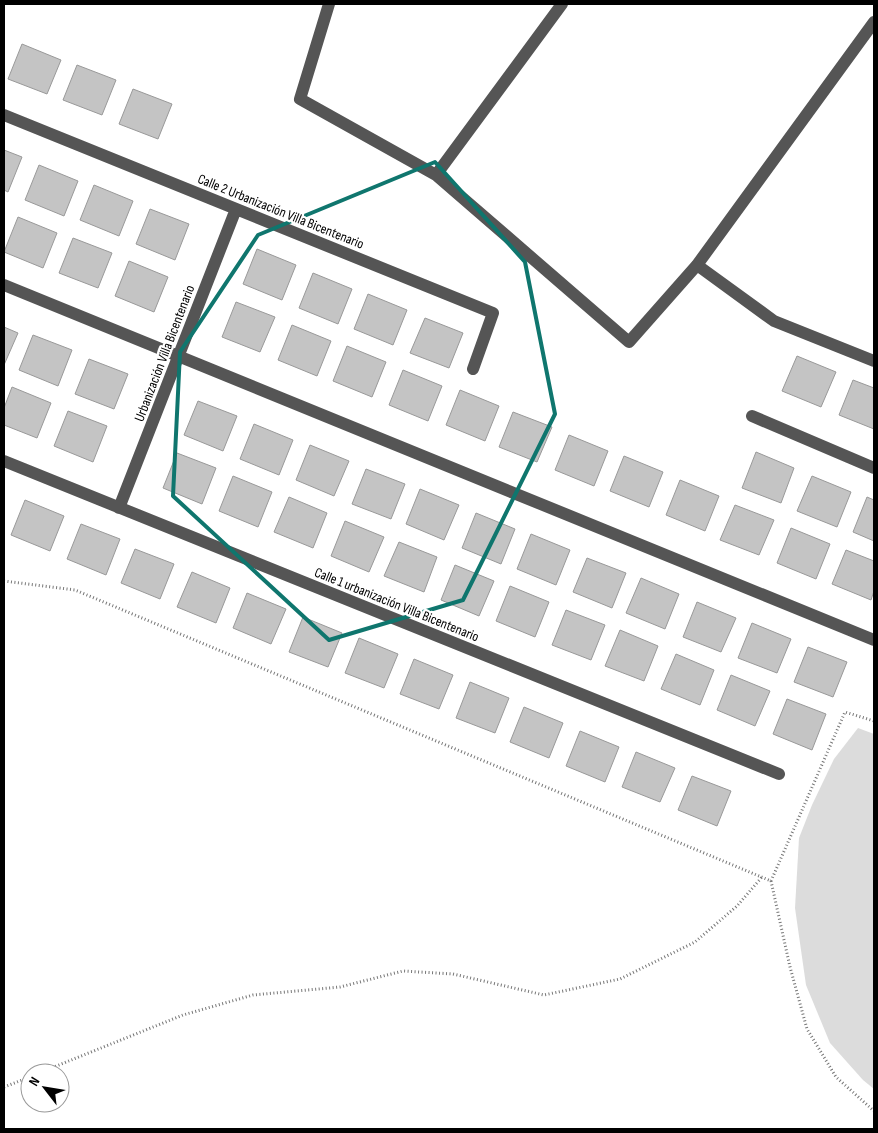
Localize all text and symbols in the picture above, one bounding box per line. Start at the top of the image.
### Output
street label: Calle 2 Urbanización Villa Bicentenario [195,170,367,253]
street label: Urbanización Villa Bicentenario [131,282,198,424]
street label: Calle 1 urbanización Villa Bicentenario [312,564,482,645]
north arrow [20,1063,70,1113]
text: N [25,1074,43,1089]

